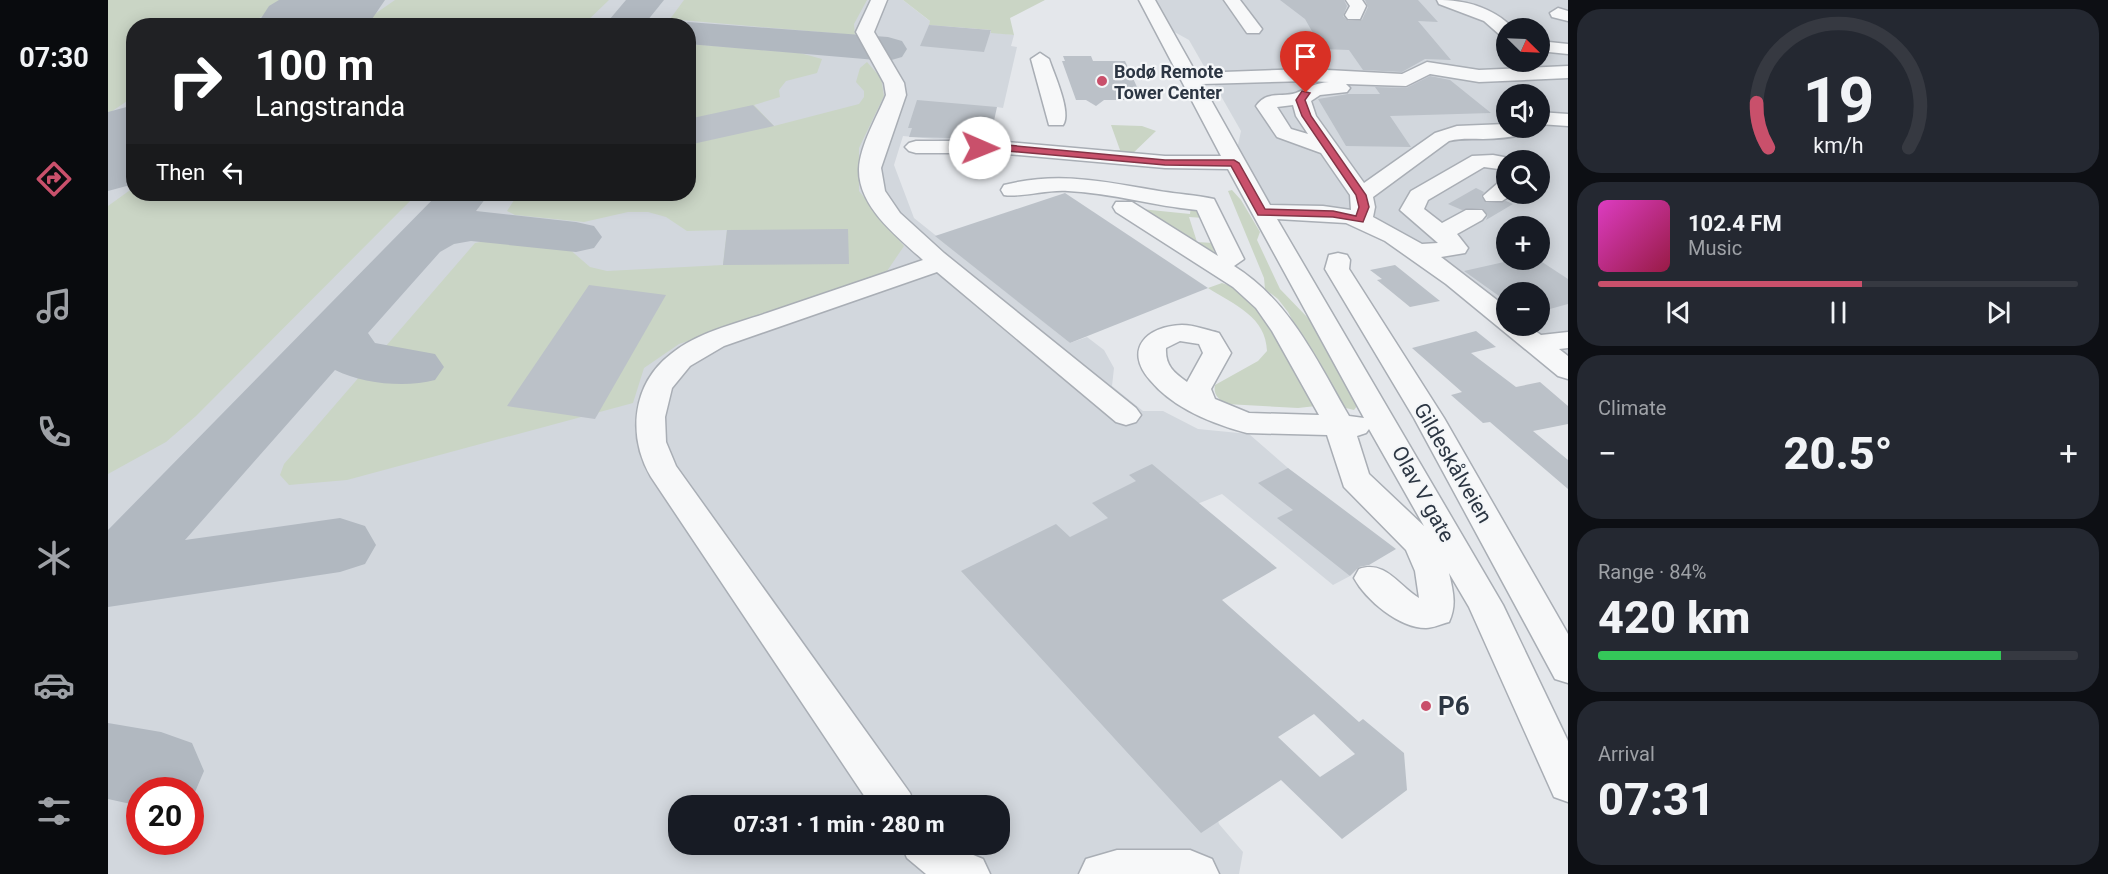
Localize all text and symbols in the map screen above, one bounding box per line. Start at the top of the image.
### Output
north arrow [1496,18,1550,72]
map controls [1496,18,1550,336]
pin [1280,31,1331,93]
icon: arrive [1289,40,1322,73]
text: 100 m [255,41,374,90]
text: 07:30 [19,42,89,74]
icon: right [156,42,234,120]
place label: Bodø Remote Tower Center [1114,61,1224,103]
text: 19 [1802,64,1874,137]
marker: Bodø Remote Tower Center [1095,74,1109,88]
button: sound [1496,84,1550,138]
text: Langstranda [255,91,405,123]
position arrow [948,116,1012,180]
text: km/h [1813,133,1863,158]
button: search [1496,150,1550,204]
icon: left [217,156,250,189]
icon: directions [33,158,75,200]
text: Then [156,160,205,185]
text: 102.4 FM [1688,211,1782,236]
button: + [1496,216,1550,270]
text: Music [1688,236,1742,260]
button: − [1496,282,1550,336]
icon: music [33,285,75,327]
icon: previous [1662,296,1695,329]
icon: pause [1822,296,1855,329]
icon: next [1982,296,2015,329]
text: Climate [1598,396,1666,420]
street label: Gildeskålveien [1409,399,1497,527]
icon: phone [33,411,75,453]
text: 20.5° [1784,427,1893,480]
text: − [1598,434,1617,473]
text: + [2059,434,2078,473]
street label: Olav V gate [1387,442,1459,546]
icon: climate [33,537,75,579]
text: Range · 84% [1598,560,1706,584]
text: 420 km [1598,591,1750,644]
icon: car [33,664,75,706]
place label: P6 [1438,691,1470,721]
marker: P6 [1419,699,1433,713]
text: Arrival [1598,742,1655,766]
text: 07:31 [1598,773,1715,826]
speed limit sign: 20 [126,777,204,855]
icon: filters [33,790,75,832]
text: 07:31 · 1 min · 280 m [734,812,944,837]

